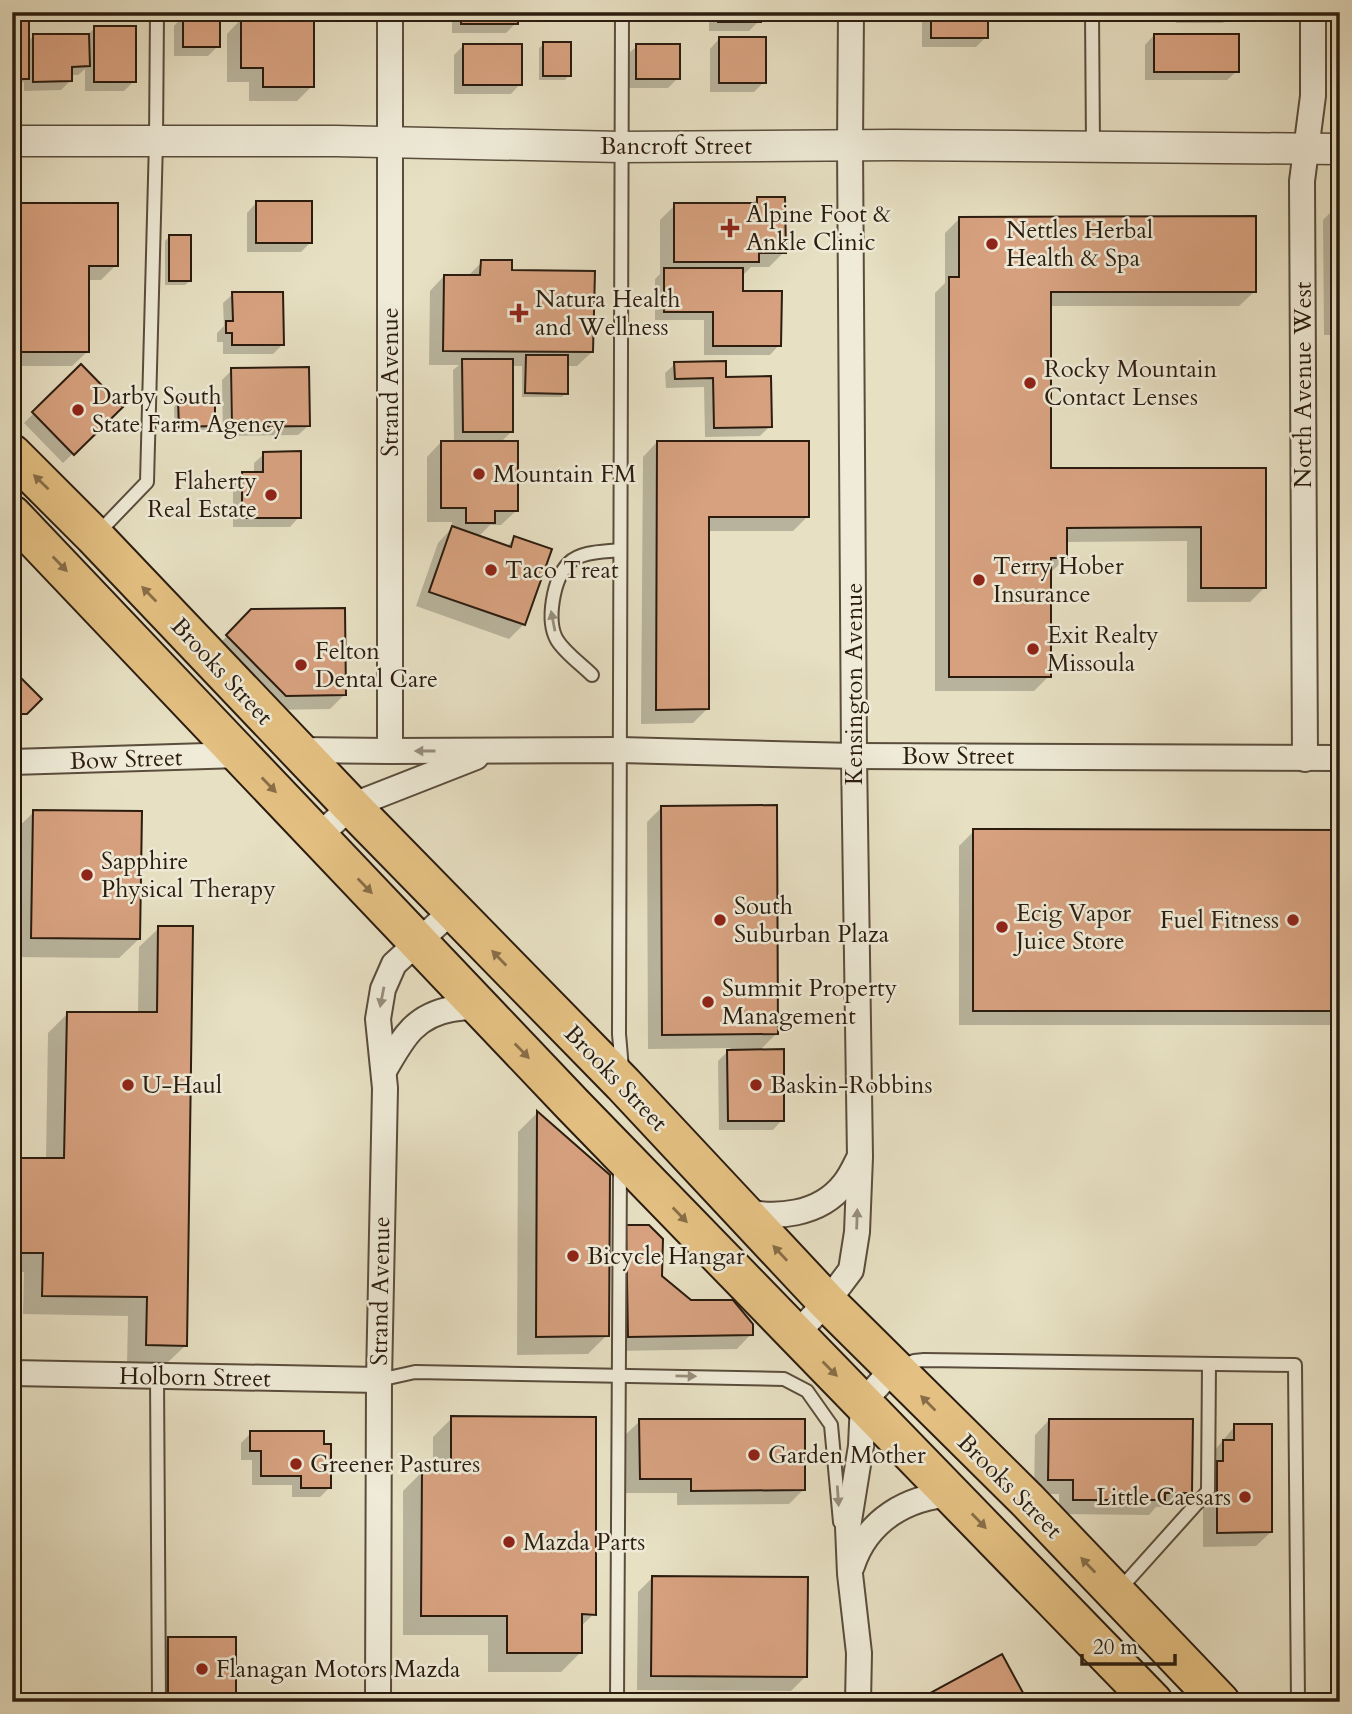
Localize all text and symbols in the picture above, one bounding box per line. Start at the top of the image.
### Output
street label: Bancroft Street [600,130,752,163]
place label: Alpine Foot & Ankle Clinic [746,198,891,259]
place label: Nettles Herbal Health & Spa [1006,214,1153,275]
marker: Alpine Foot & Ankle Clinic [720,218,740,238]
marker: Nettles Herbal Health & Spa [984,236,1000,252]
street label: North Avenue West [1287,281,1320,488]
place label: Natura Health and Wellness [535,283,680,344]
marker: Natura Health and Wellness [509,303,529,323]
street label: Strand Avenue [374,307,407,457]
place label: Rocky Mountain Contact Lenses [1044,353,1218,414]
marker: Rocky Mountain Contact Lenses [1022,375,1038,391]
place label: Darby South State Farm Agency [92,380,285,441]
marker: Darby South State Farm Agency [70,402,86,418]
place label: Mountain FM [493,458,637,491]
place label: Flaherty Real Estate [147,465,257,526]
marker: Mountain FM [471,466,487,482]
one-way arrow [33,474,50,491]
marker: Flaherty Real Estate [263,487,279,503]
place label: Terry Hober Insurance [993,550,1124,611]
place label: Taco Treat [505,554,619,587]
one-way arrow [51,556,68,573]
marker: Taco Treat [483,562,499,578]
marker: Terry Hober Insurance [971,572,987,588]
street label: Kensington Avenue [838,583,871,785]
one-way arrow [142,586,158,603]
street label: Brooks Street [163,610,280,733]
one-way arrow [547,610,558,632]
place label: Exit Realty Missoula [1047,619,1159,680]
place label: Felton Dental Care [315,635,438,696]
marker: Exit Realty Missoula [1025,641,1041,657]
marker: Felton Dental Care [293,657,309,673]
street label: Bow Street [902,740,1015,773]
street label: Bow Street [69,741,183,778]
one-way arrow [414,745,436,757]
one-way arrow [260,776,276,793]
place label: Sapphire Physical Therapy [101,845,276,906]
marker: Sapphire Physical Therapy [79,867,95,883]
one-way arrow [357,878,373,895]
place label: South Suburban Plaza [734,890,890,951]
place label: Ecig Vapor Juice Store [1013,897,1131,958]
place label: Fuel Fitness [1160,904,1279,937]
marker: South Suburban Plaza [712,912,728,928]
marker: Fuel Fitness [1285,912,1301,928]
marker: Ecig Vapor Juice Store [994,919,1010,935]
one-way arrow [491,949,508,966]
place label: Summit Property Management [722,972,897,1033]
one-way arrow [376,986,387,1008]
marker: Summit Property Management [700,994,716,1010]
street label: Brooks Street [557,1018,675,1139]
one-way arrow [514,1042,530,1059]
place label: U-Haul [142,1069,222,1102]
place label: Baskin-Robbins [770,1069,932,1102]
marker: U-Haul [120,1077,136,1093]
marker: Baskin-Robbins [748,1077,764,1093]
one-way arrow [672,1206,689,1223]
one-way arrow [852,1207,863,1229]
street label: Strand Avenue [363,1216,398,1366]
place label: Bicycle Hangar [587,1240,745,1273]
one-way arrow [772,1245,788,1262]
marker: Bicycle Hangar [565,1248,581,1264]
street label: Holborn Street [119,1360,271,1395]
one-way arrow [822,1360,839,1377]
one-way arrow [675,1371,697,1382]
one-way arrow [919,1395,936,1412]
street label: Brooks Street [950,1427,1070,1546]
place label: Garden Mother [768,1439,926,1472]
marker: Garden Mother [746,1447,762,1463]
place label: Greener Pastures [310,1448,480,1481]
marker: Greener Pastures [288,1456,304,1472]
place label: Little Caesars [1096,1481,1231,1514]
one-way arrow [833,1485,844,1507]
marker: Little Caesars [1237,1489,1253,1505]
one-way arrow [971,1512,987,1529]
place label: Mazda Parts [523,1526,645,1559]
marker: Mazda Parts [501,1534,517,1550]
one-way arrow [1080,1557,1096,1574]
scale bar [1082,1623,1175,1667]
text: 20 m [1093,1633,1138,1662]
place label: Flanagan Motors Mazda [216,1653,461,1686]
marker: Flanagan Motors Mazda [194,1661,210,1677]

